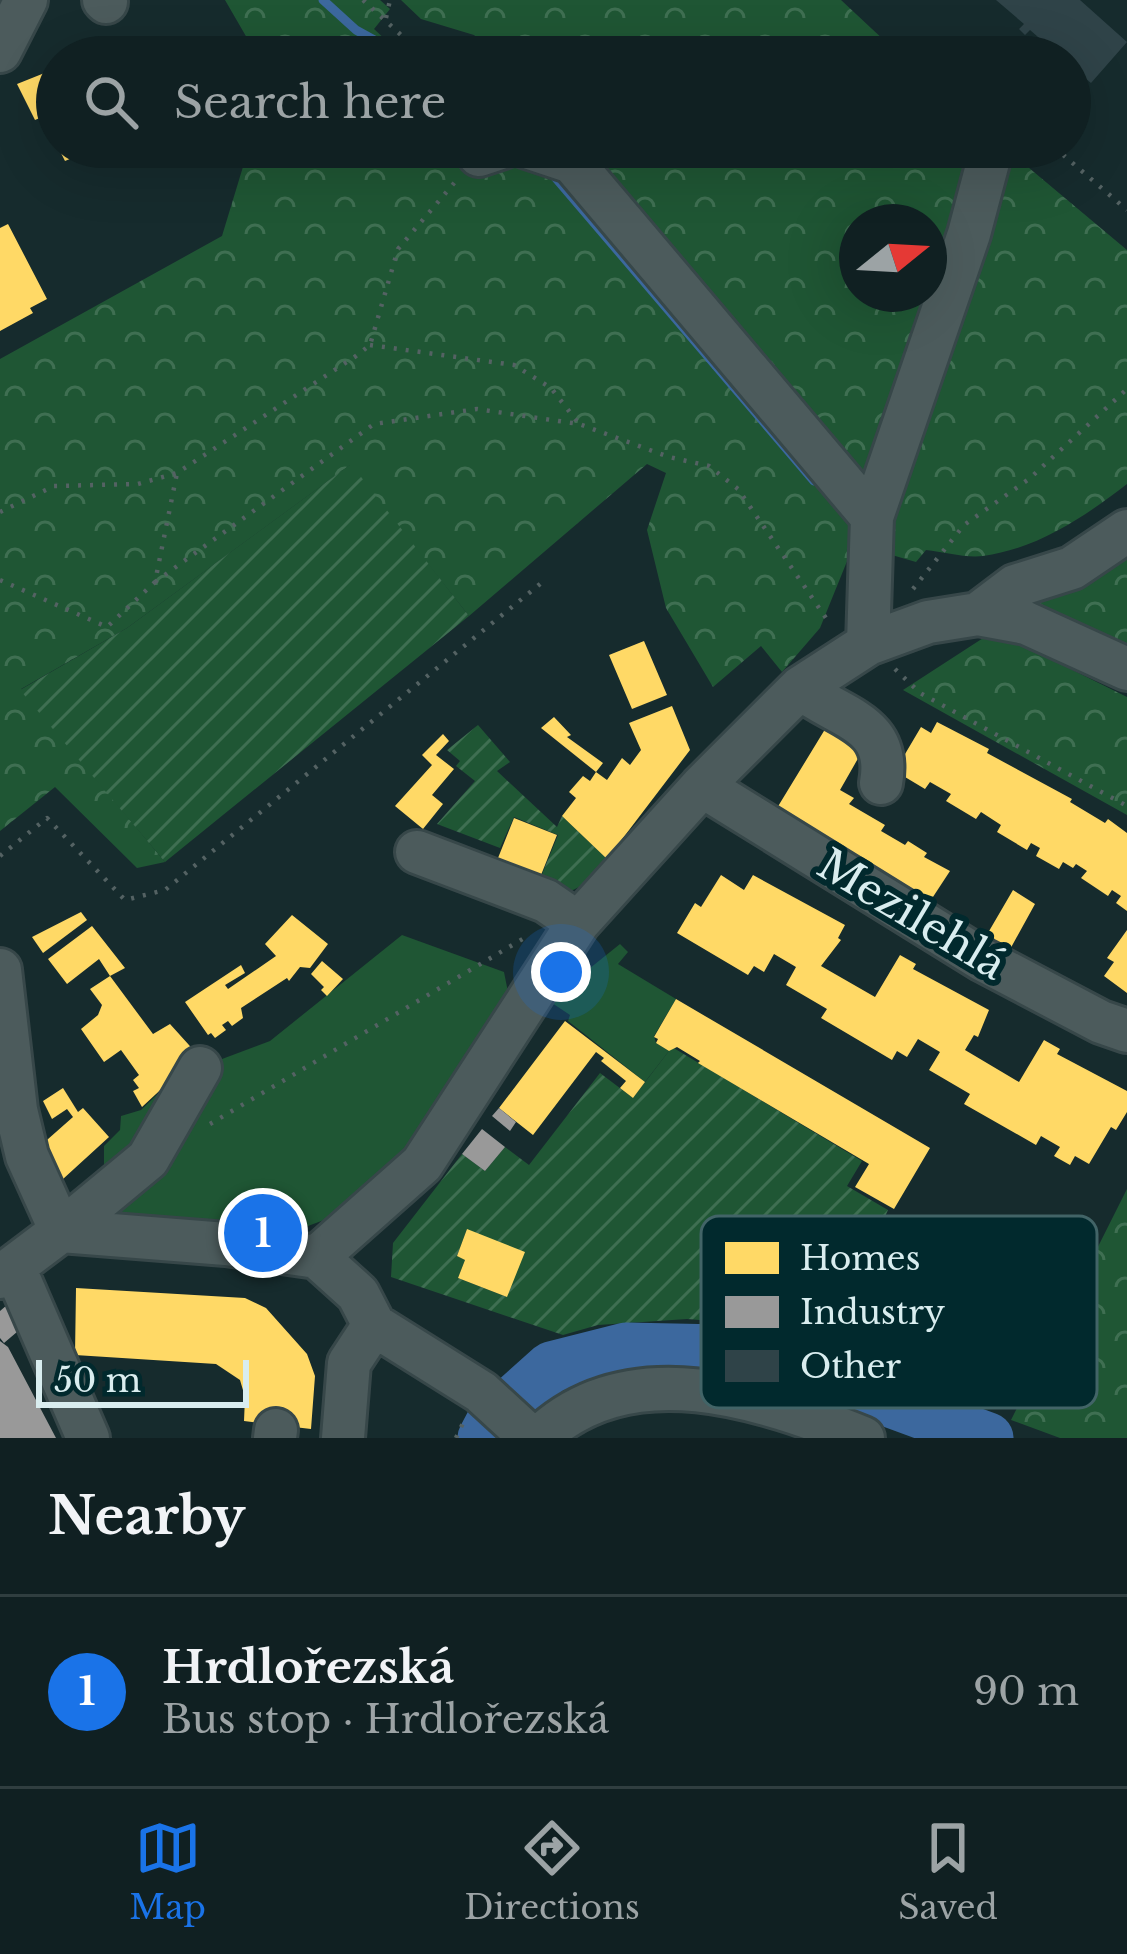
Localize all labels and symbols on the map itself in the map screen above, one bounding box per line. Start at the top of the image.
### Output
north arrow [839,204,947,312]
street label: Mezilehlá [809,838,1016,991]
your location [531,942,591,1002]
pin: 1 [224,1188,302,1278]
legend [701,1216,1097,1408]
text: Homes [800,1238,921,1279]
text: Industry [800,1292,945,1333]
text: Other [800,1346,901,1387]
scale bar [36,1354,249,1407]

